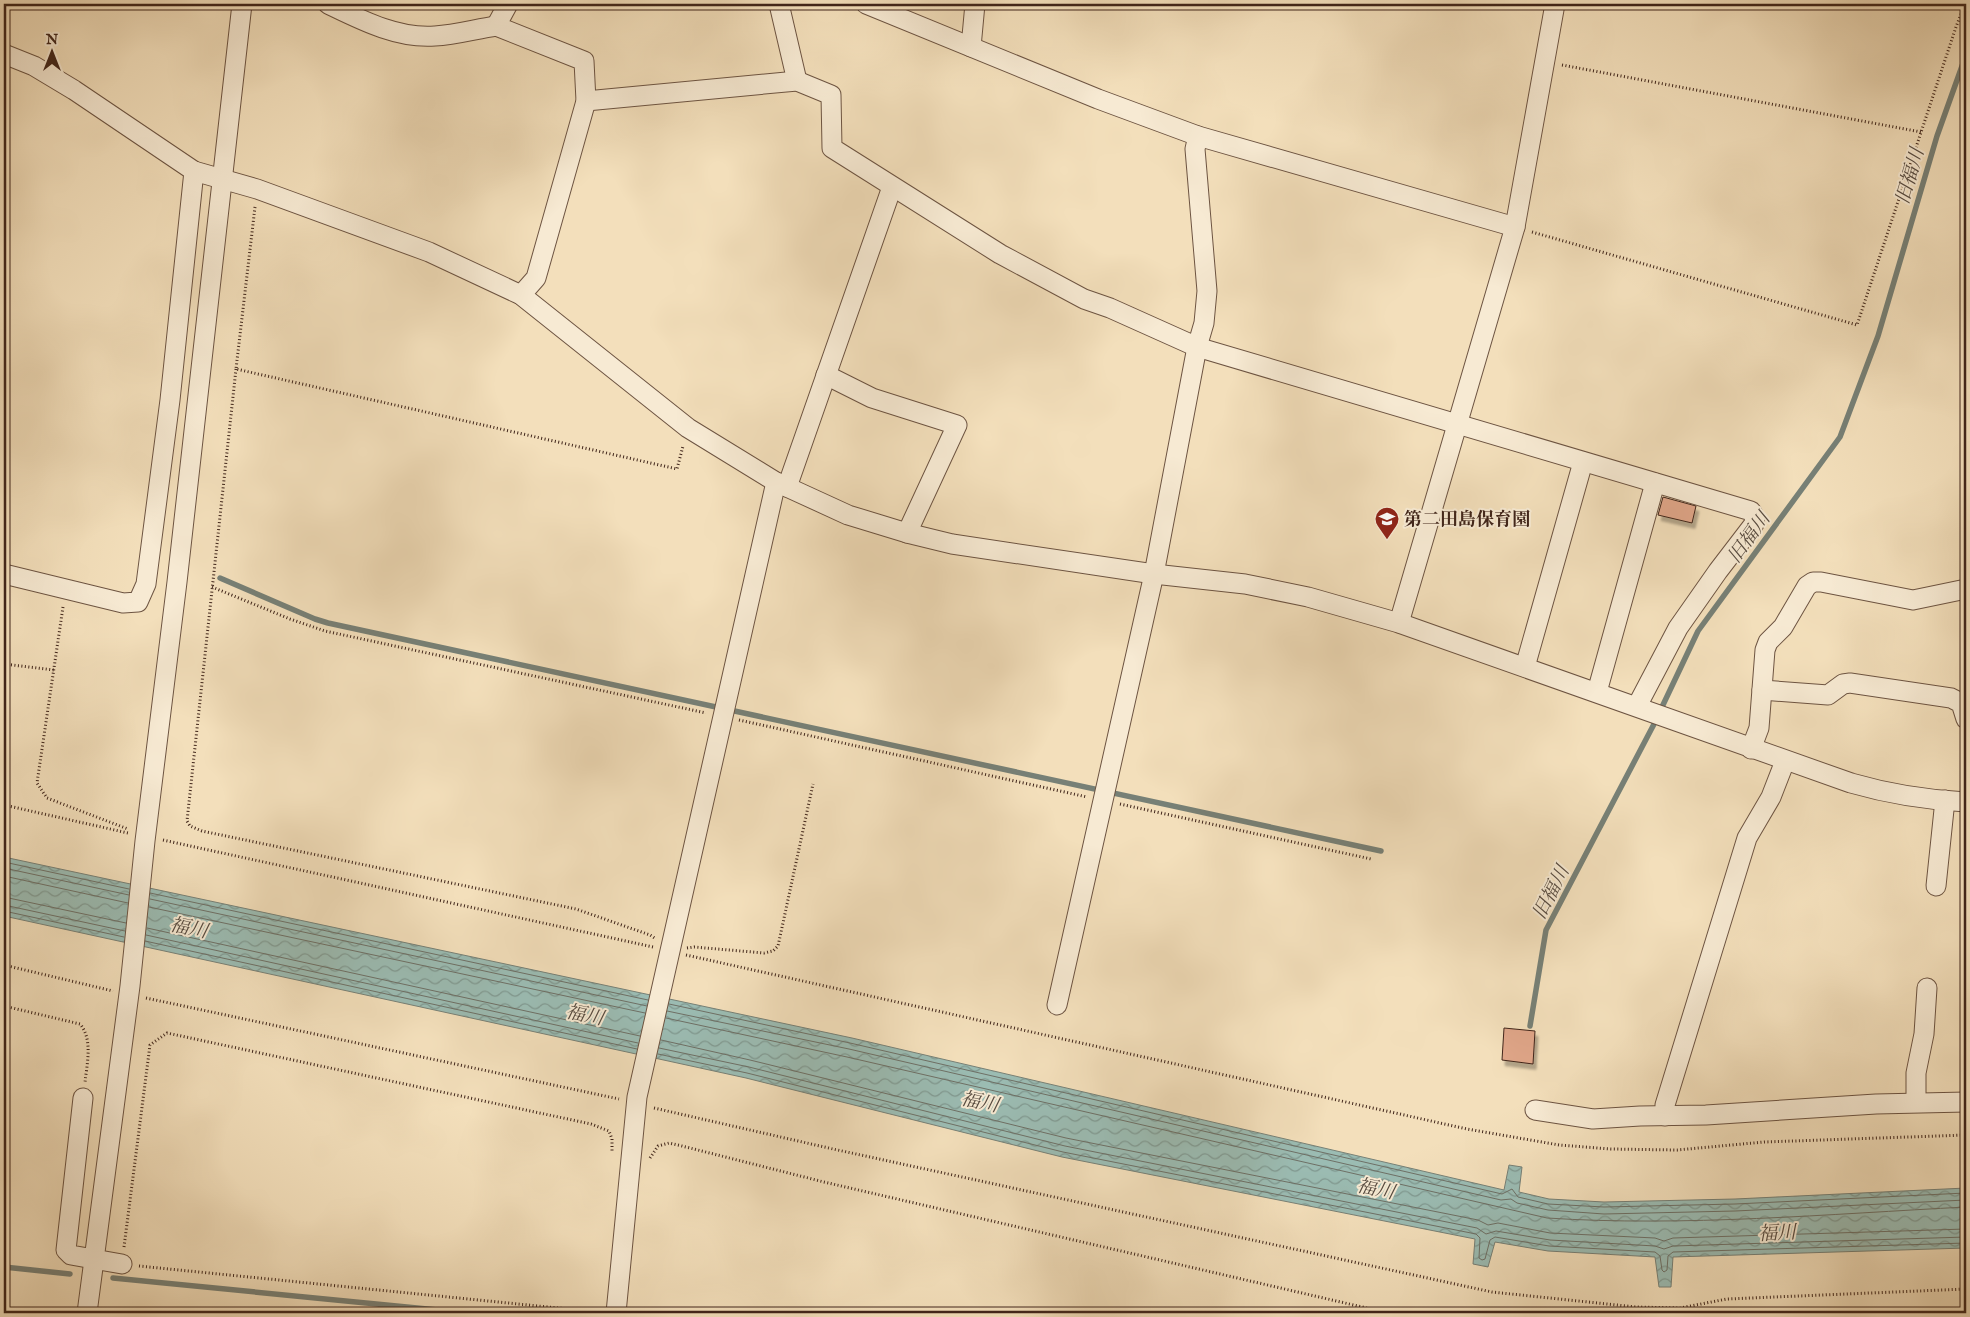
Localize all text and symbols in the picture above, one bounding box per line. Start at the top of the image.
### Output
north arrow [28,28,78,78]
text: N [45,31,58,49]
water label: 旧福川 [1892,144,1931,207]
school or university icon: 第二田島保育園 [1374,506,1400,540]
water label: 旧福川 [1723,506,1777,568]
place label: 第二田島保育園 [1404,509,1530,532]
water label: 旧福川 [1528,860,1576,924]
water label: 福川 [167,913,212,945]
water label: 福川 [563,1000,608,1032]
water label: 福川 [958,1087,1003,1119]
water label: 福川 [1354,1174,1399,1206]
water label: 福川 [1757,1221,1799,1247]

